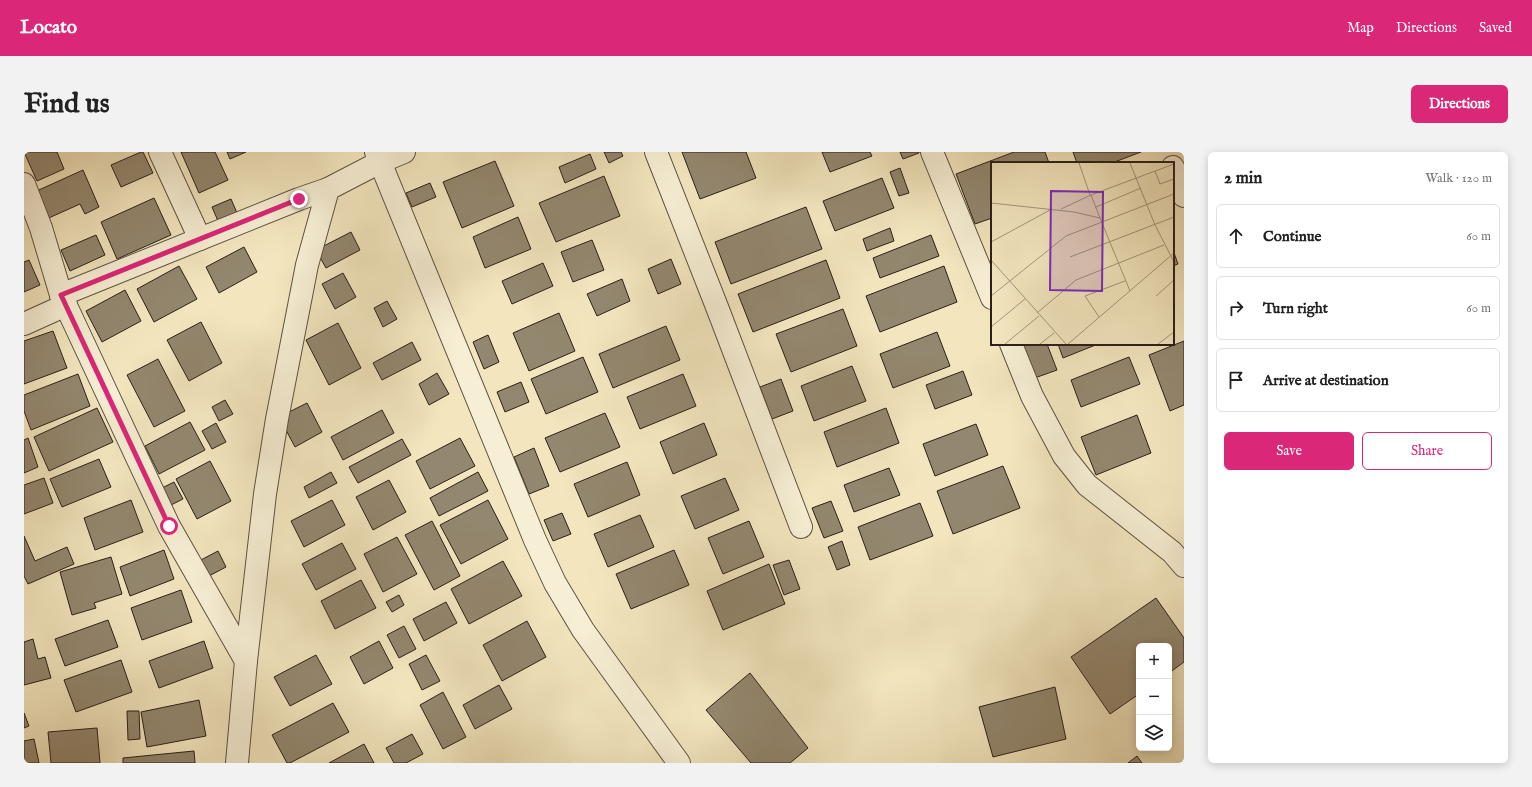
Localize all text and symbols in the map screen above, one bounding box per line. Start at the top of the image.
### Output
text: Locato [20,16,77,40]
text: Map [1347,19,1374,37]
text: Directions [1396,19,1457,37]
text: Saved [1479,19,1512,37]
button: Directions [1411,85,1508,123]
text: Find us [24,87,110,122]
inset map [991,162,1174,345]
text: 2 min [1224,168,1262,189]
text: Walk · 120 m [1426,170,1492,187]
route end [290,190,308,208]
icon: ahead [1225,225,1247,247]
text: Continue [1263,227,1321,246]
text: 60 m [1466,228,1491,245]
icon: right [1225,297,1247,319]
text: Turn right [1263,299,1328,318]
text: 60 m [1466,300,1491,317]
icon: arrive [1225,369,1247,391]
text: Arrive at destination [1263,371,1389,390]
button: Save [1224,432,1354,470]
button: Share [1362,432,1492,470]
route start [160,517,178,535]
map controls [1136,643,1172,751]
button: + [1136,643,1172,679]
button: − [1136,679,1172,715]
button: layers [1136,715,1172,751]

